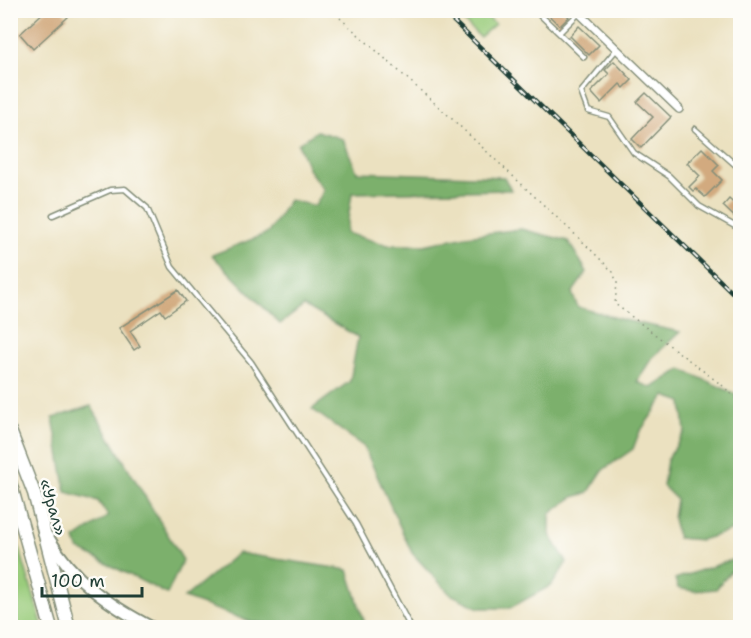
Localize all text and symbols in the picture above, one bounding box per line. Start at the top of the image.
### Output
street label: «Урал» [35,476,71,538]
scale bar [42,560,142,598]
text: 100 m [51,569,105,593]

